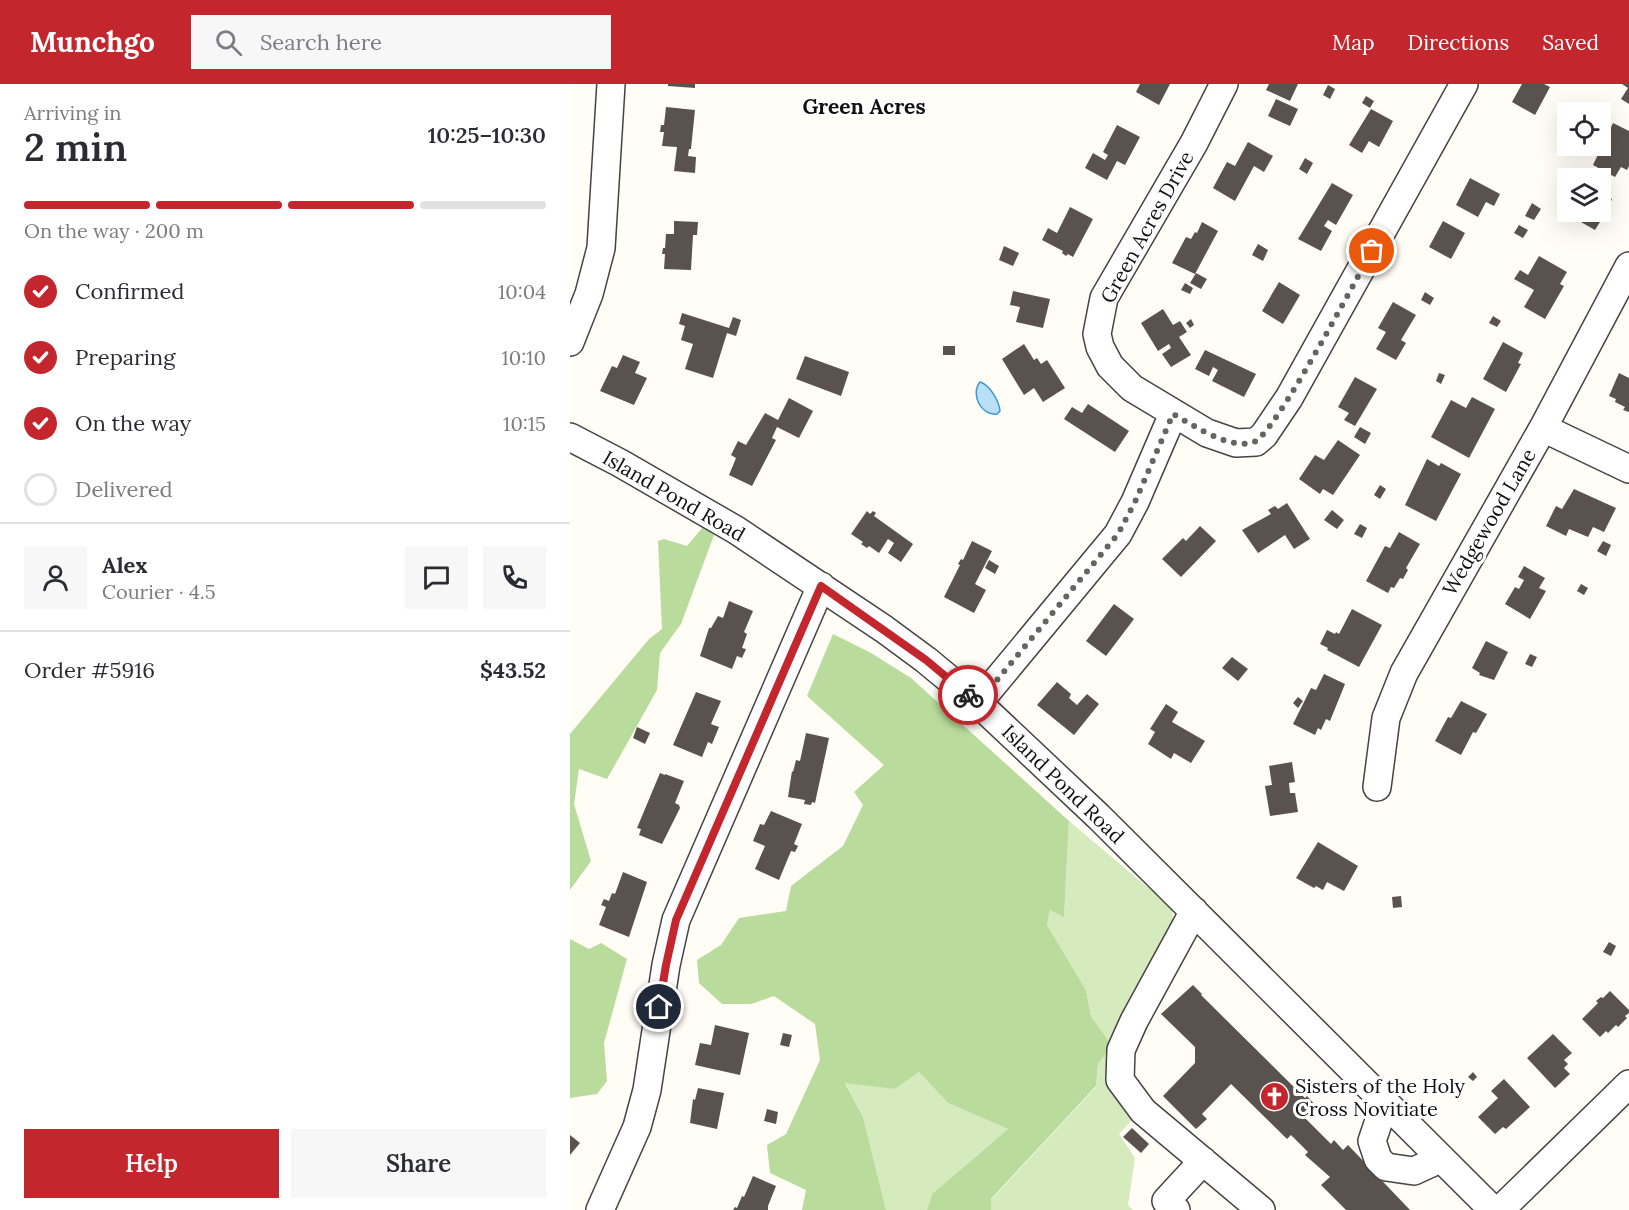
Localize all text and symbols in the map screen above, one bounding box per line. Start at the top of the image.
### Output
search box [191,15,611,69]
text: Munchgo [30,24,155,60]
icon: search [212,26,245,59]
text: Search here [260,28,382,56]
text: Map [1332,29,1375,56]
text: Directions [1408,29,1509,56]
text: Saved [1542,29,1599,56]
district label: Green Acres [802,93,926,120]
text: Arriving in [24,100,121,125]
map controls [1557,102,1611,222]
button: locate [1557,102,1611,156]
text: 10:25–10:30 [428,121,546,149]
text: 2 min [24,122,127,172]
street label: Green Acres Drive [1094,146,1199,307]
button: layers [1557,168,1611,222]
text: On the way · 200 m [24,218,204,243]
pin [1346,225,1397,276]
icon: bag [1355,234,1388,267]
icon: check [24,275,57,308]
text: Confirmed [75,277,184,305]
text: 10:04 [498,279,546,304]
icon: check [24,341,57,374]
text: Preparing [75,343,175,371]
text: 10:10 [502,345,546,370]
icon: check [24,407,57,440]
text: On the way [75,409,191,437]
text: 10:15 [503,411,546,436]
street label: Wedgewood Lane [1436,444,1541,600]
street label: Island Pond Road [599,445,750,546]
text: Delivered [75,475,173,503]
button: person [24,546,87,609]
button: chat [405,546,468,609]
button: phone [483,546,546,609]
text: Alex [102,551,147,579]
text: Courier · 4.5 [102,579,216,604]
text: Order #5916 [24,656,155,684]
text: $43.52 [480,656,546,684]
courier [938,665,998,725]
icon: bike [952,679,985,712]
street label: Island Pond Road [997,719,1130,848]
pin [633,981,684,1032]
icon: home [642,990,675,1023]
place label: Sisters of the Holy Cross Novitiate [1295,1073,1465,1121]
church icon: Sisters of the Holy Cross Novitiate [1258,1081,1290,1113]
button: Help [24,1129,279,1198]
button: Share [291,1129,546,1198]

